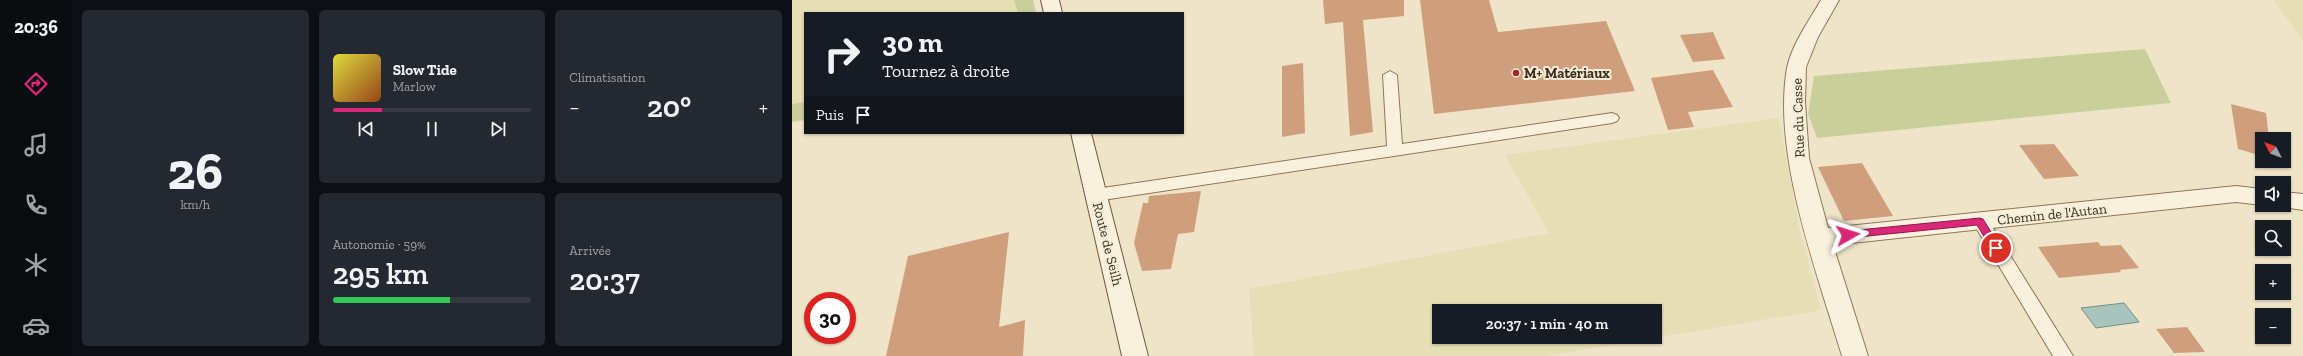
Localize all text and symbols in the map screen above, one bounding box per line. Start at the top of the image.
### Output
text: 20:36 [14,16,58,38]
text: 30 m [882,26,943,59]
icon: right [816,28,868,80]
text: Tournez à droite [882,60,1010,82]
text: Slow Tide [393,61,457,79]
place label: M+ Matériaux [1524,65,1610,82]
marker: M+ Matériaux [1511,68,1521,78]
icon: directions [22,70,50,98]
text: Climatisation [569,70,645,85]
street label: Rue du Casse [1789,77,1808,158]
text: Marlow [393,79,436,94]
text: 20° [647,89,691,125]
text: − [569,94,580,121]
text: + [759,94,768,121]
icon: arrive [852,104,874,126]
text: Puis [816,106,844,124]
icon: previous [355,118,377,140]
icon: pause [421,118,443,140]
icon: next [487,118,509,140]
icon: music [22,131,50,159]
north arrow [2255,132,2291,168]
map controls [2255,132,2291,344]
text: 26 [167,140,223,202]
button: sound [2255,176,2291,212]
icon: phone [22,191,50,219]
text: km/h [180,197,210,212]
street label: Chemin de l'Autan [1996,200,2108,229]
street label: Route de Seilh [1089,201,1126,288]
position arrow [1827,214,1869,256]
button: search [2255,220,2291,256]
pin [1979,231,2013,265]
text: Autonomie · 59% [333,237,426,252]
icon: arrive [1985,237,2007,259]
text: Arrivée [569,243,611,258]
icon: climate [22,251,50,279]
text: 295 km [333,256,428,292]
text: 20:37 [569,262,640,298]
button: + [2255,264,2291,300]
speed limit sign: 30 [804,292,856,344]
button: − [2255,308,2291,344]
icon: car [22,312,50,340]
text: 20:37 · 1 min · 40 m [1486,315,1608,333]

